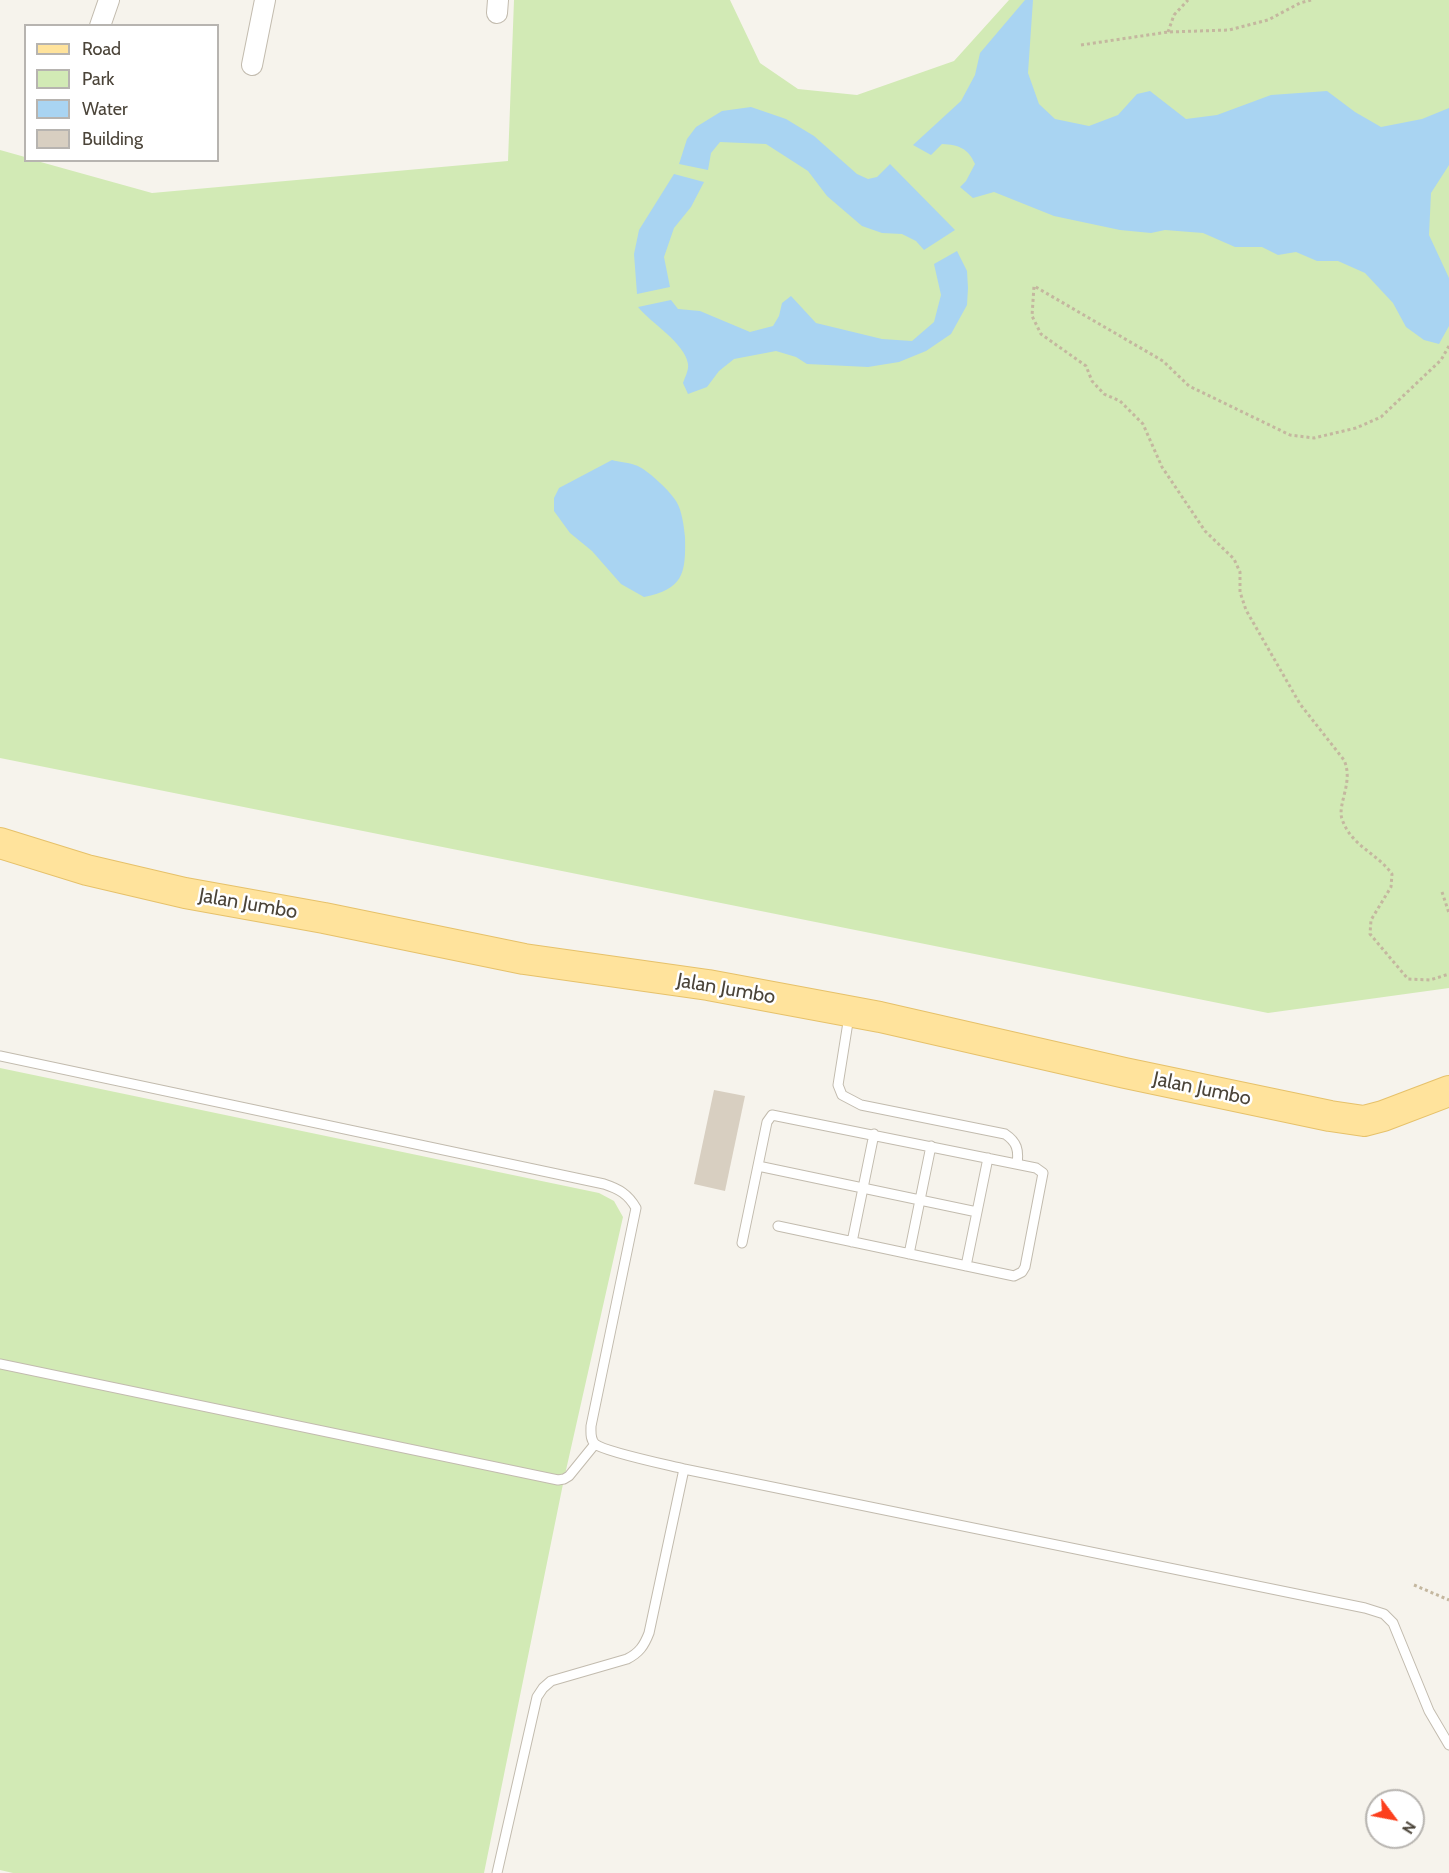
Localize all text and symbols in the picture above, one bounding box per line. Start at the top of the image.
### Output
legend [24,24,219,162]
text: Road [82,38,121,60]
text: Park [82,68,114,90]
text: Water [82,98,128,120]
text: Building [82,128,143,150]
street label: Jalan Jumbo [197,884,299,924]
street label: Jalan Jumbo [675,969,777,1009]
street label: Jalan Jumbo [1151,1067,1253,1111]
north arrow [1365,1789,1425,1849]
text: N [1398,1818,1420,1838]

